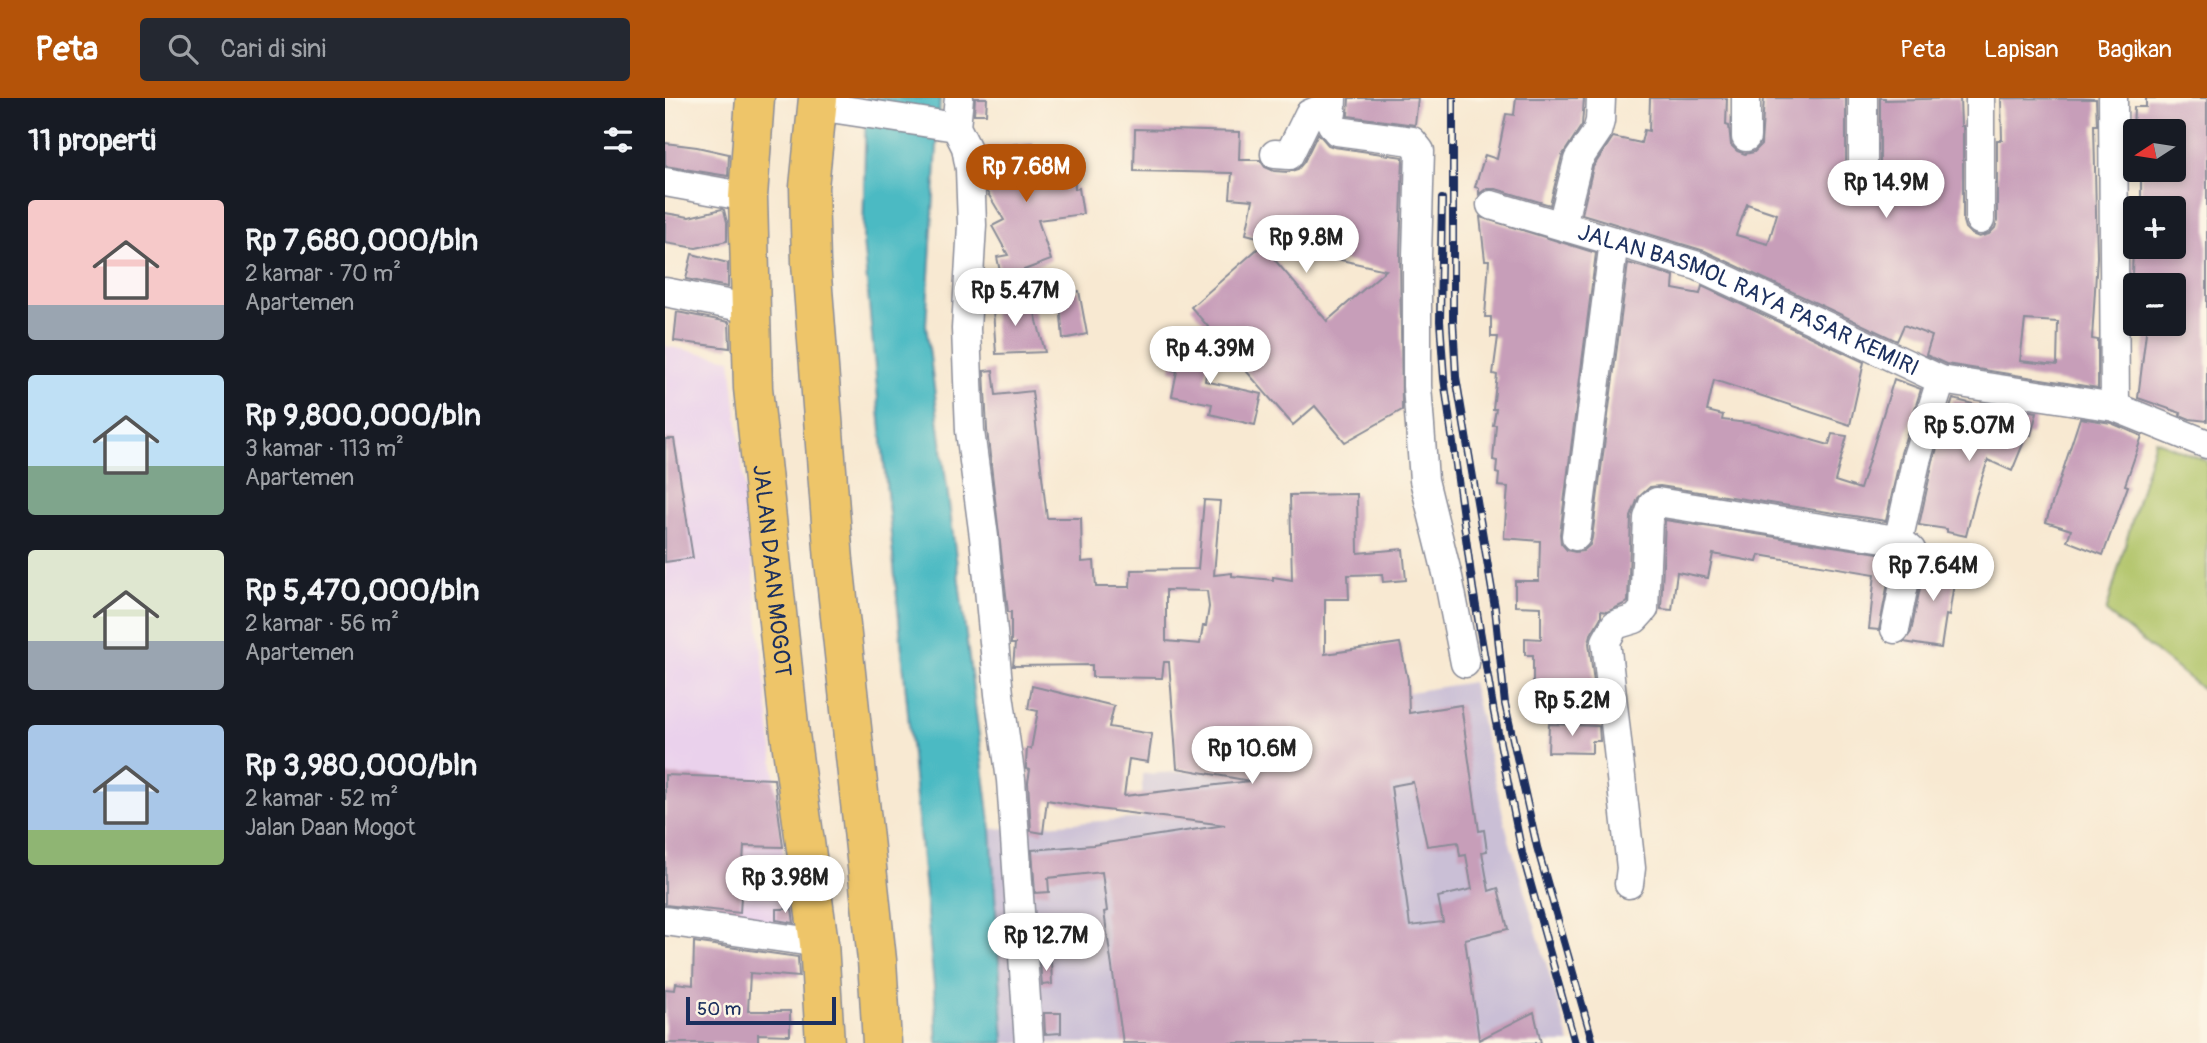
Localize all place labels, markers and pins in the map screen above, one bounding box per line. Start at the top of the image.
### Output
pin: Rp 7.68M [954,144,1098,204]
pin: Rp 14.9M [1814,160,1958,220]
pin: Rp 9.8M [1241,216,1371,275]
pin: Rp 5.47M [943,268,1087,328]
pin: Rp 4.39M [1138,327,1282,386]
pin: Rp 5.07M [1897,404,2041,463]
pin: Rp 7.64M [1861,544,2005,603]
pin: Rp 5.2M [1507,678,1637,738]
pin: Rp 10.6M [1180,726,1324,786]
pin: Rp 3.98M [713,856,857,915]
pin: Rp 12.7M [974,914,1118,973]

